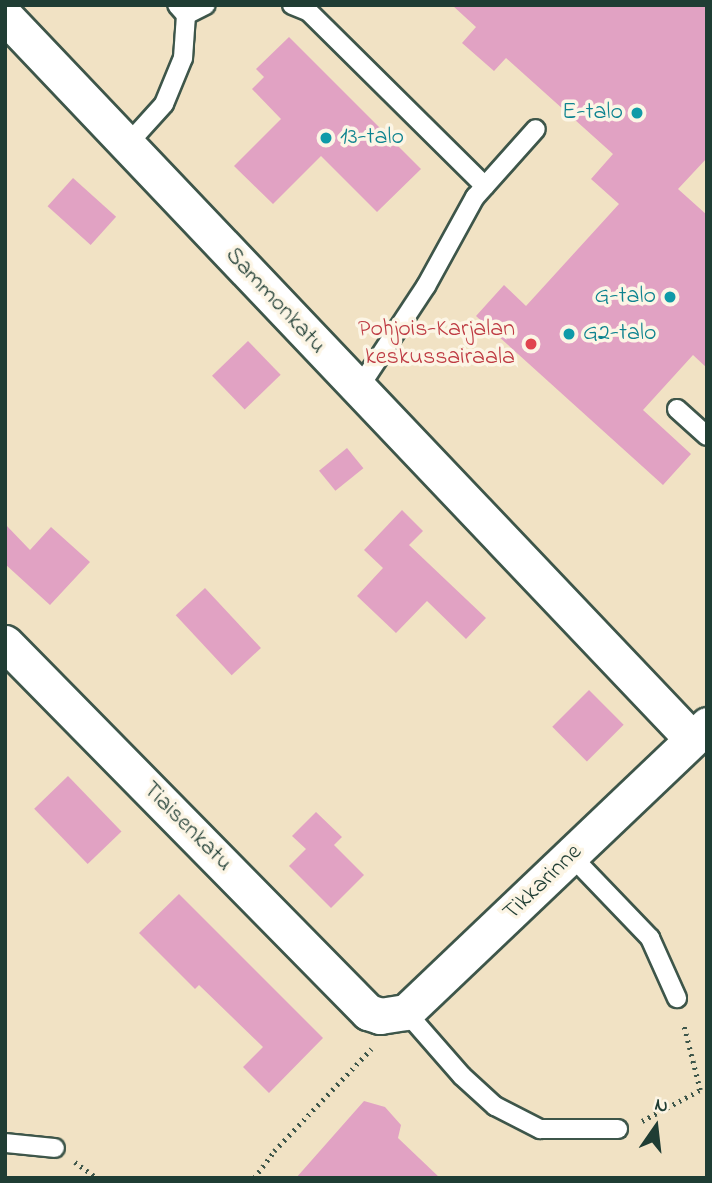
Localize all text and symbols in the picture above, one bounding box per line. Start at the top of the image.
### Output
place label: E-talo [562,99,623,127]
marker: E-talo [629,105,645,121]
place label: 13-talo [340,124,404,152]
marker: 13-talo [318,130,334,146]
street label: Sammonkatu [218,242,332,360]
place label: G-talo [594,283,656,311]
marker: G-talo [662,289,678,305]
place label: Pohjois-Karjalan keskussairaala [358,316,515,372]
place label: G2-talo [583,320,657,348]
marker: G2-talo [561,326,577,342]
marker: Pohjois-Karjalan keskussairaala [521,334,541,354]
street label: Tiaisenkatu [136,776,238,878]
street label: Tikkarinne [498,839,588,927]
text: N [652,1091,671,1121]
north arrow [621,1092,691,1162]

